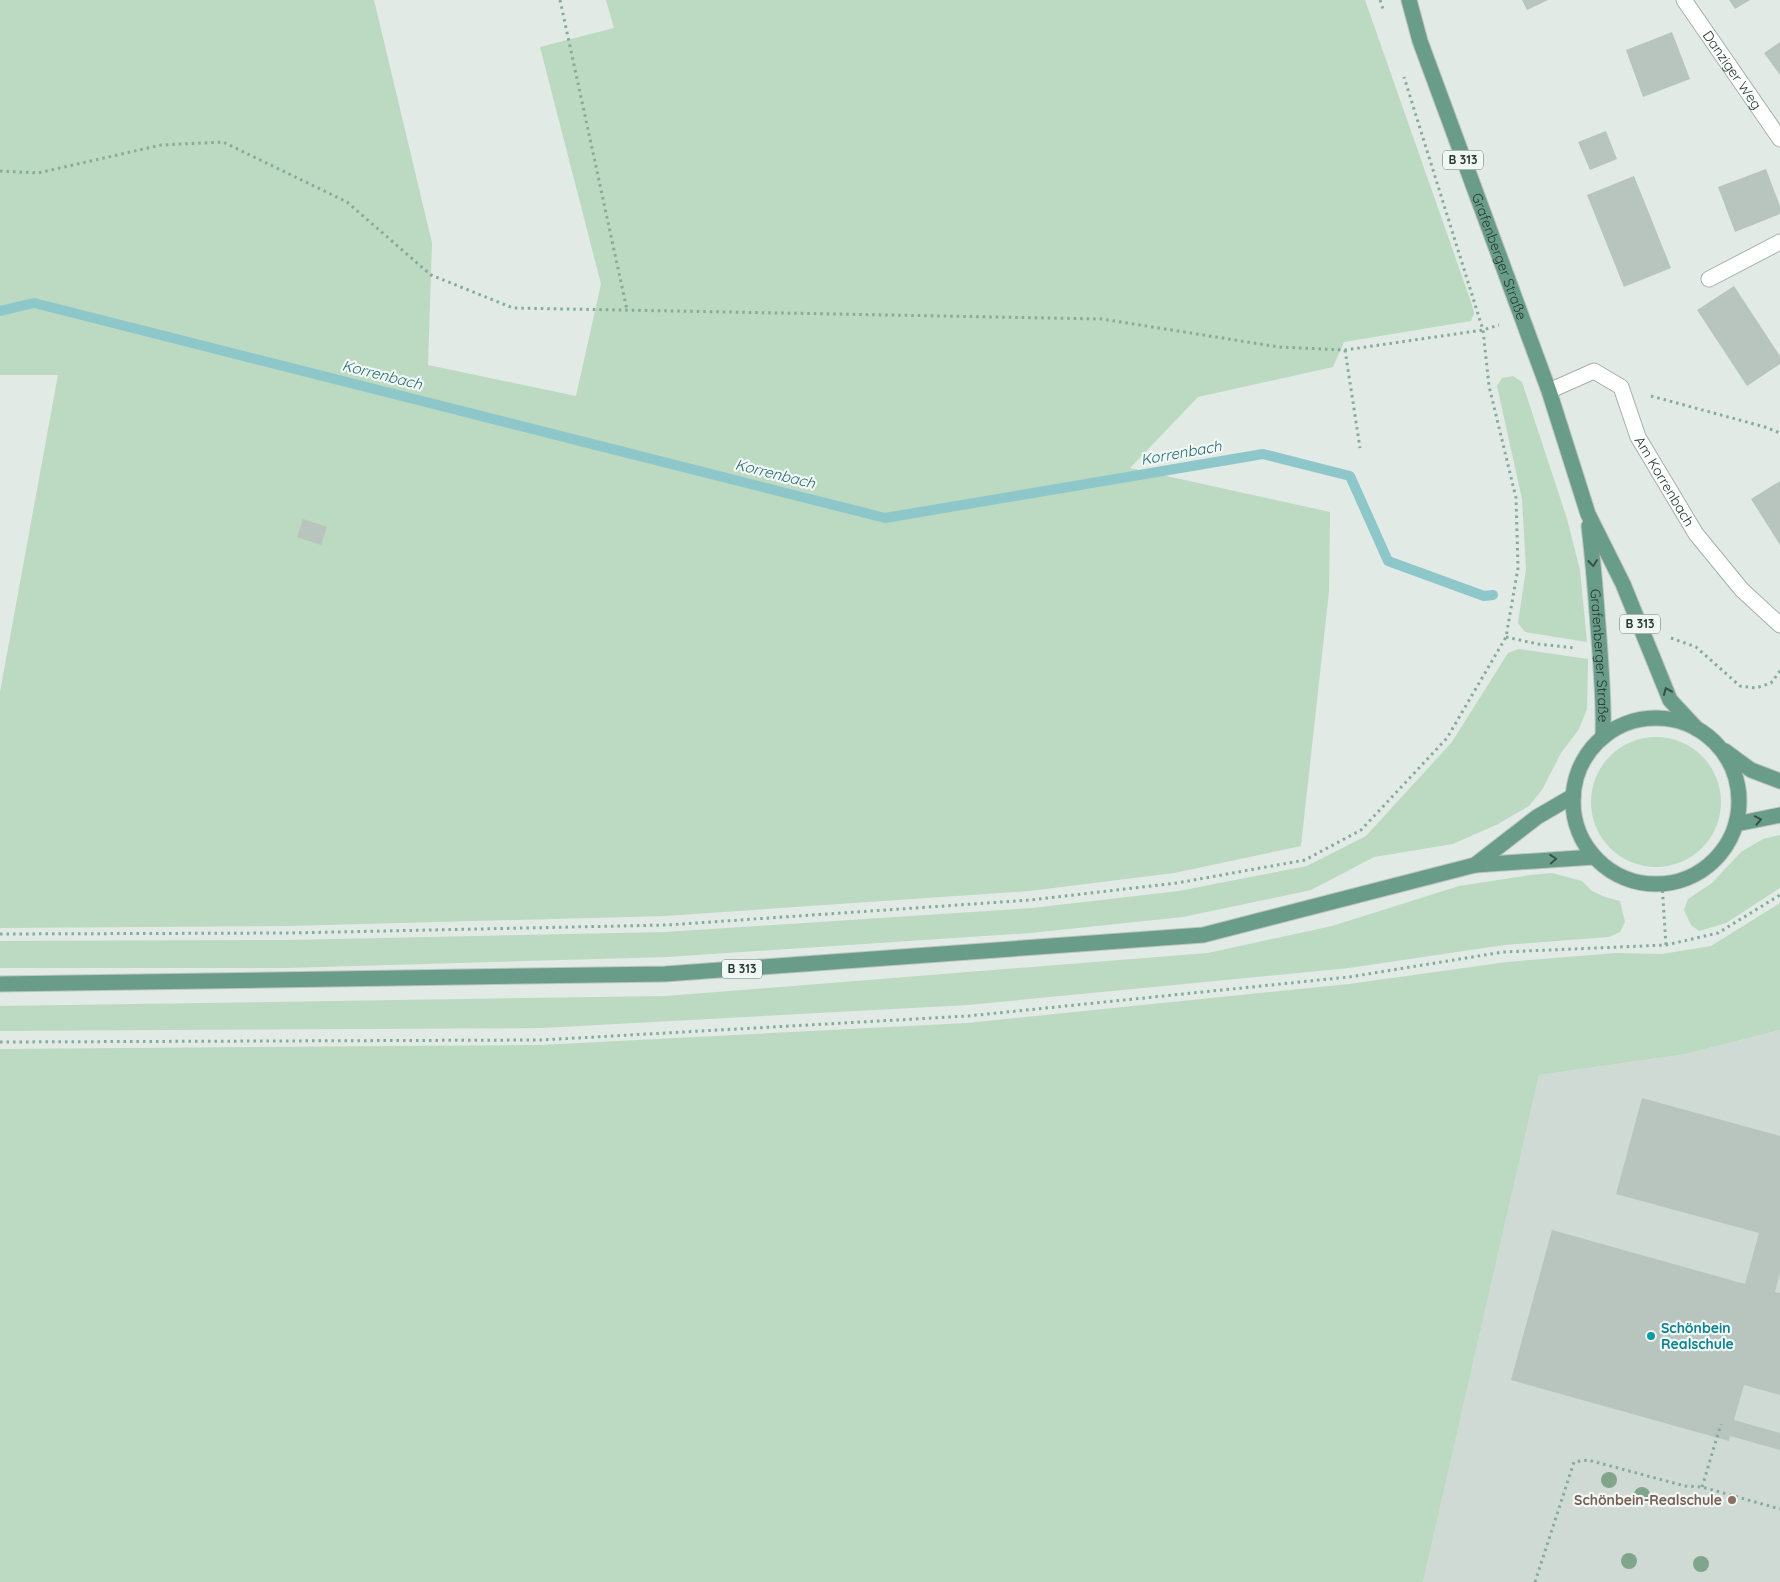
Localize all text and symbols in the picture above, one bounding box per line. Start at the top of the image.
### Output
street label: Danziger Weg [1699,27,1766,113]
road number: B 313 [1443,150,1483,170]
street label: Grafenberger Straße [1468,190,1531,322]
water label: Korrenbach [340,355,425,394]
street label: Am Korrenbach [1631,433,1698,530]
water label: Korrenbach [1139,436,1223,469]
water label: Korrenbach [733,454,818,493]
one-way arrow [1587,559,1598,567]
street label: Grafenberger Straße [1586,588,1612,722]
road number: B 313 [1620,614,1660,634]
one-way arrow [1662,687,1673,696]
one-way arrow [1753,815,1762,825]
one-way arrow [1550,854,1558,865]
road number: B 313 [722,960,762,979]
place label: Schönbein Realschule [1661,1319,1734,1353]
marker: Schönbein Realschule [1645,1330,1657,1342]
place label: Schönbein-Realschule [1574,1491,1722,1509]
marker: Schönbein-Realschule [1726,1494,1738,1506]

